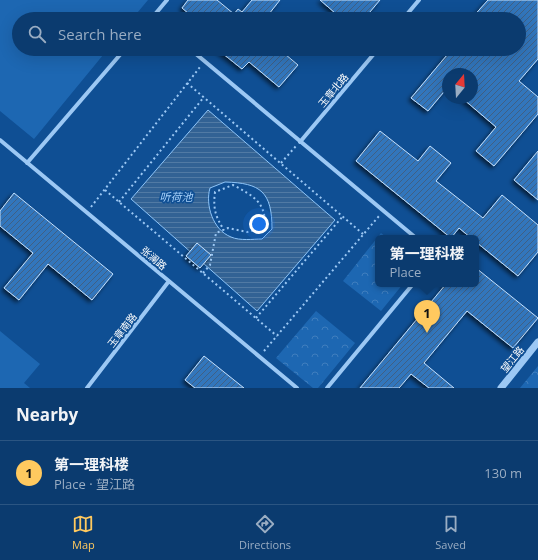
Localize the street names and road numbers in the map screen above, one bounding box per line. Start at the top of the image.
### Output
street label: 玉章北路 [315,70,351,110]
street label: 张澜路 [138,243,170,273]
street label: 玉章南路 [104,310,140,350]
street label: 望江路 [497,343,527,375]

